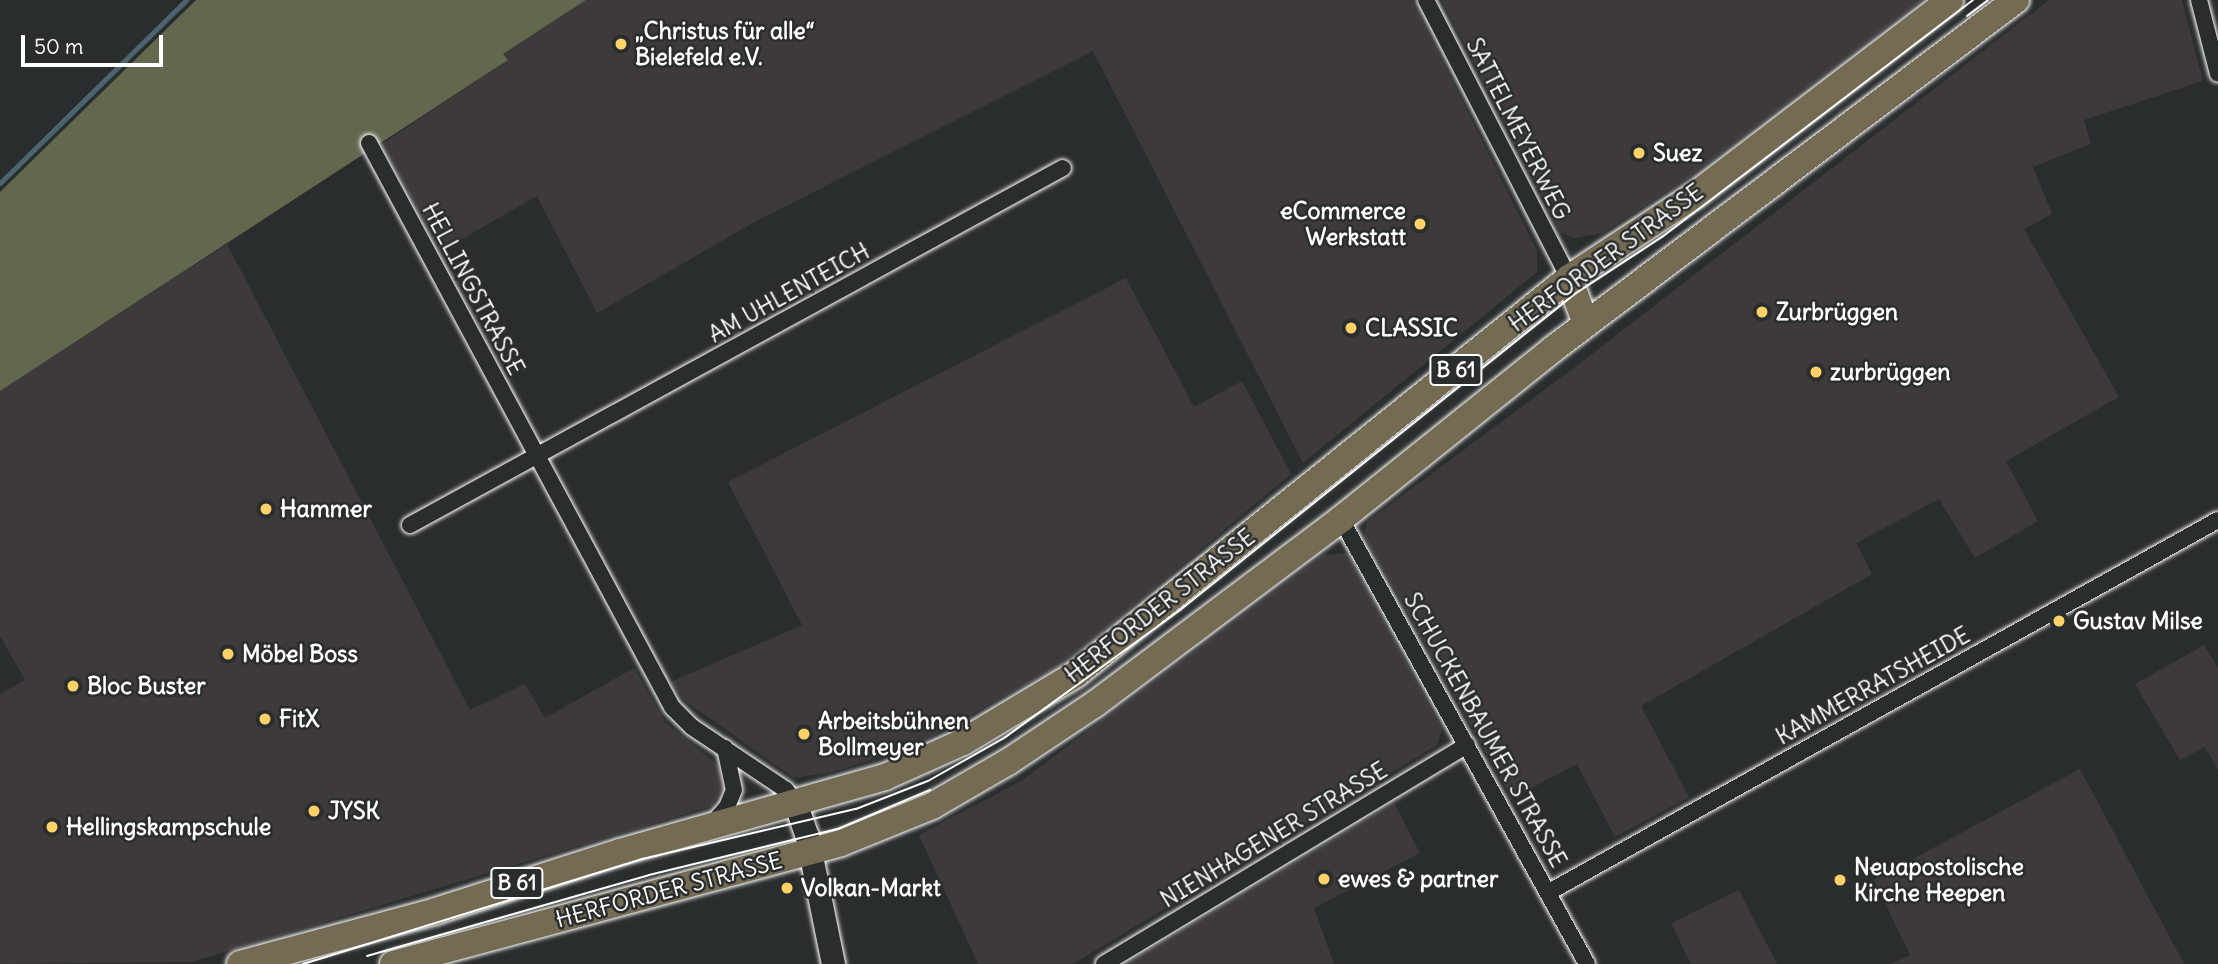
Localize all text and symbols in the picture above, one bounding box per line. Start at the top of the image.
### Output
place label: „Christus für alle“ Bielefeld e.V. [635,17,814,71]
scale bar [24,21,166,65]
text: 50 m [34,33,83,60]
street label: SATTELMEYERWEG [1460,33,1576,225]
marker: „Christus für alle“ Bielefeld e.V. [613,36,629,52]
place label: Suez [1653,139,1702,167]
marker: Suez [1631,145,1647,161]
street label: HERFORDER STRASSE [1504,178,1708,338]
place label: eCommerce Werkstatt [1280,197,1406,251]
street label: HELLINGSTRASSE [416,198,530,380]
marker: eCommerce Werkstatt [1412,216,1428,232]
street label: AM UHLENTEICH [704,237,874,349]
place label: Zurbrüggen [1776,298,1898,326]
marker: Zurbrüggen [1754,304,1770,320]
place label: CLASSIC [1365,314,1458,342]
marker: CLASSIC [1343,320,1359,336]
road number: B 61 [1428,352,1484,388]
place label: zurbrüggen [1830,358,1951,386]
marker: zurbrüggen [1808,364,1824,380]
place label: Hammer [280,495,372,523]
marker: Hammer [258,501,274,517]
street label: HERFORDER STRASSE [1060,523,1260,689]
street label: SCHUCKENBAUMER STRASSE [1398,588,1572,872]
place label: Gustav Milse [2073,607,2203,635]
marker: Gustav Milse [2051,613,2067,629]
street label: KAMMERRATSHEIDE [1771,621,1975,751]
place label: Möbel Boss [242,640,358,668]
marker: Möbel Boss [220,646,236,662]
place label: Bloc Buster [87,672,206,700]
marker: Bloc Buster [65,678,81,694]
place label: FitX [279,705,319,733]
place label: Arbeitsbühnen Bollmeyer [818,707,969,761]
marker: FitX [257,711,273,727]
marker: Arbeitsbühnen Bollmeyer [796,726,812,742]
street label: NIENHAGENER STRASSE [1156,756,1392,914]
place label: JYSK [328,797,380,825]
marker: JYSK [306,803,322,819]
place label: Hellingskampschule [66,813,271,841]
marker: Hellingskampschule [44,819,60,835]
street label: HERFORDER STRASSE [553,846,785,934]
place label: Neuapostolische Kirche Heepen [1854,853,2024,907]
place label: ewes & partner [1338,865,1498,893]
road number: B 61 [489,866,545,900]
marker: ewes & partner [1316,871,1332,887]
marker: Neuapostolische Kirche Heepen [1832,872,1848,888]
place label: Volkan-Markt [801,874,941,902]
marker: Volkan-Markt [779,880,795,896]

